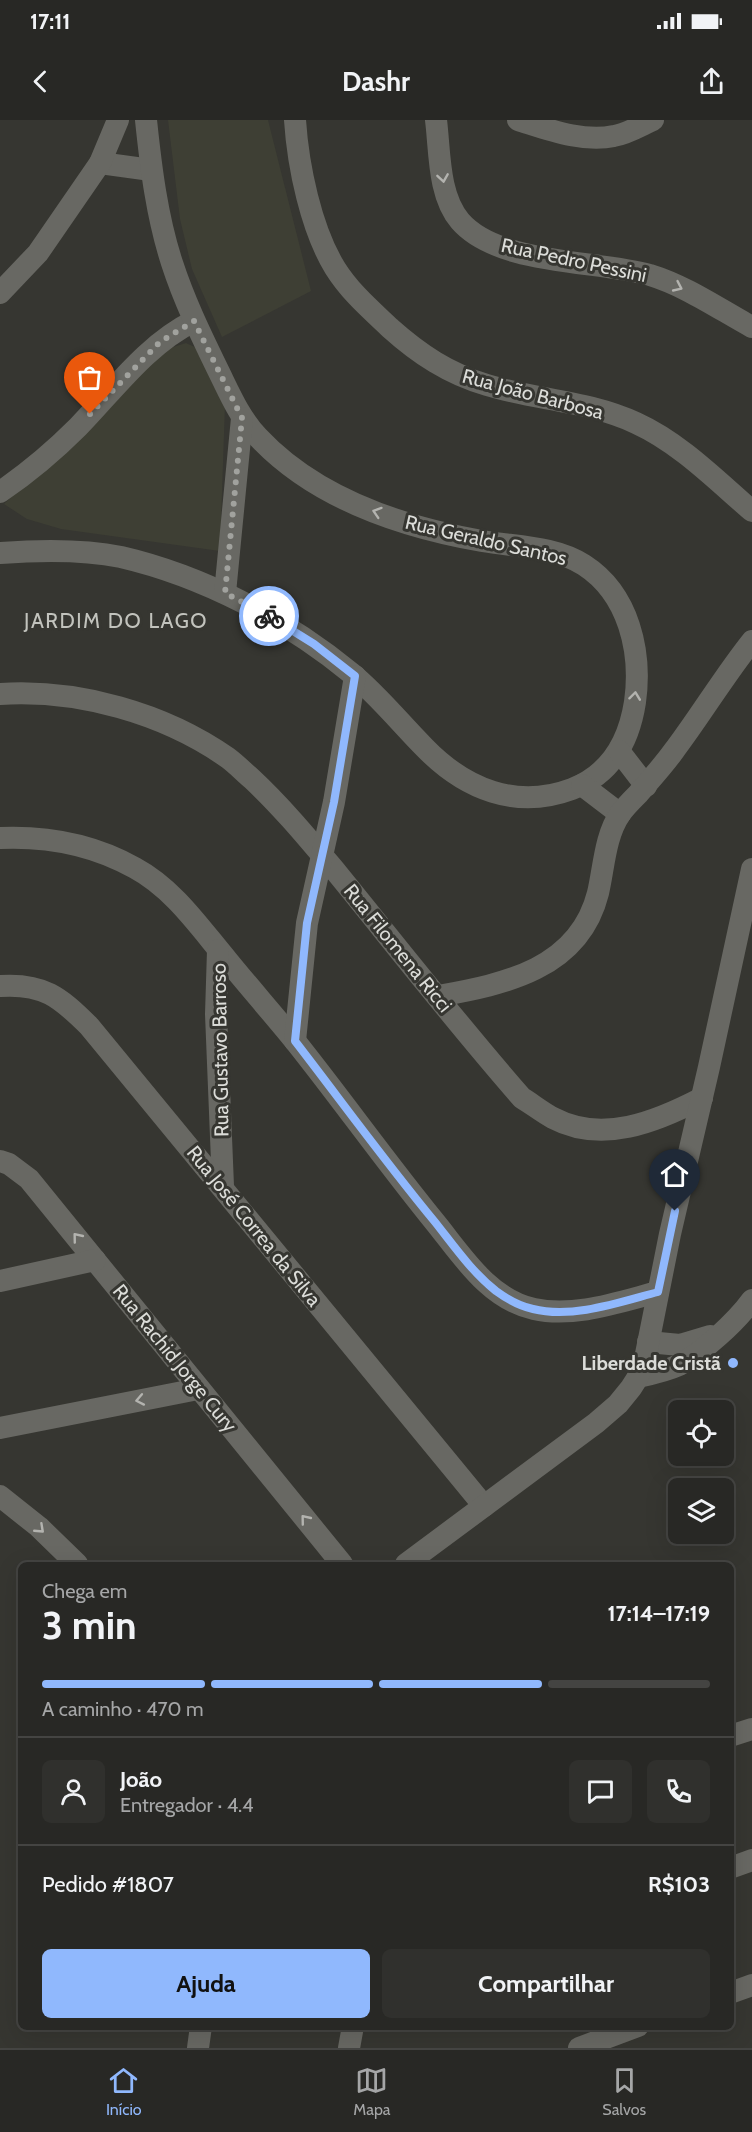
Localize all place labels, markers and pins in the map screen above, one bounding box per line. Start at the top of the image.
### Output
pin [64,352,115,414]
pin [649,1149,700,1211]
place label: Liberdade Cristã [582,1351,721,1375]
marker: Liberdade Cristã [726,1356,740,1370]

